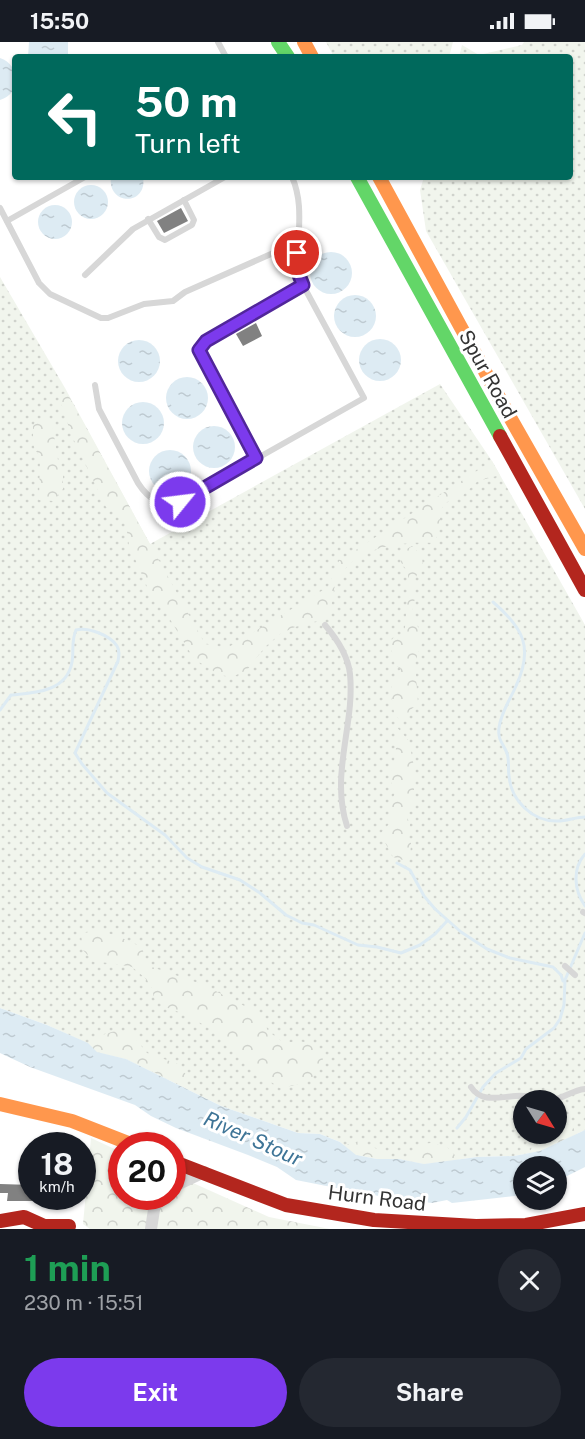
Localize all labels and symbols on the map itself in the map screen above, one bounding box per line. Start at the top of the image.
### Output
pin [271,227,322,278]
street label: Spur Road [454,326,522,422]
position arrow [148,470,212,534]
north arrow [513,1090,567,1144]
water label: River Stour [200,1106,307,1172]
speed limit sign: 20 [108,1132,186,1210]
street label: Hurn Road [327,1180,427,1216]

